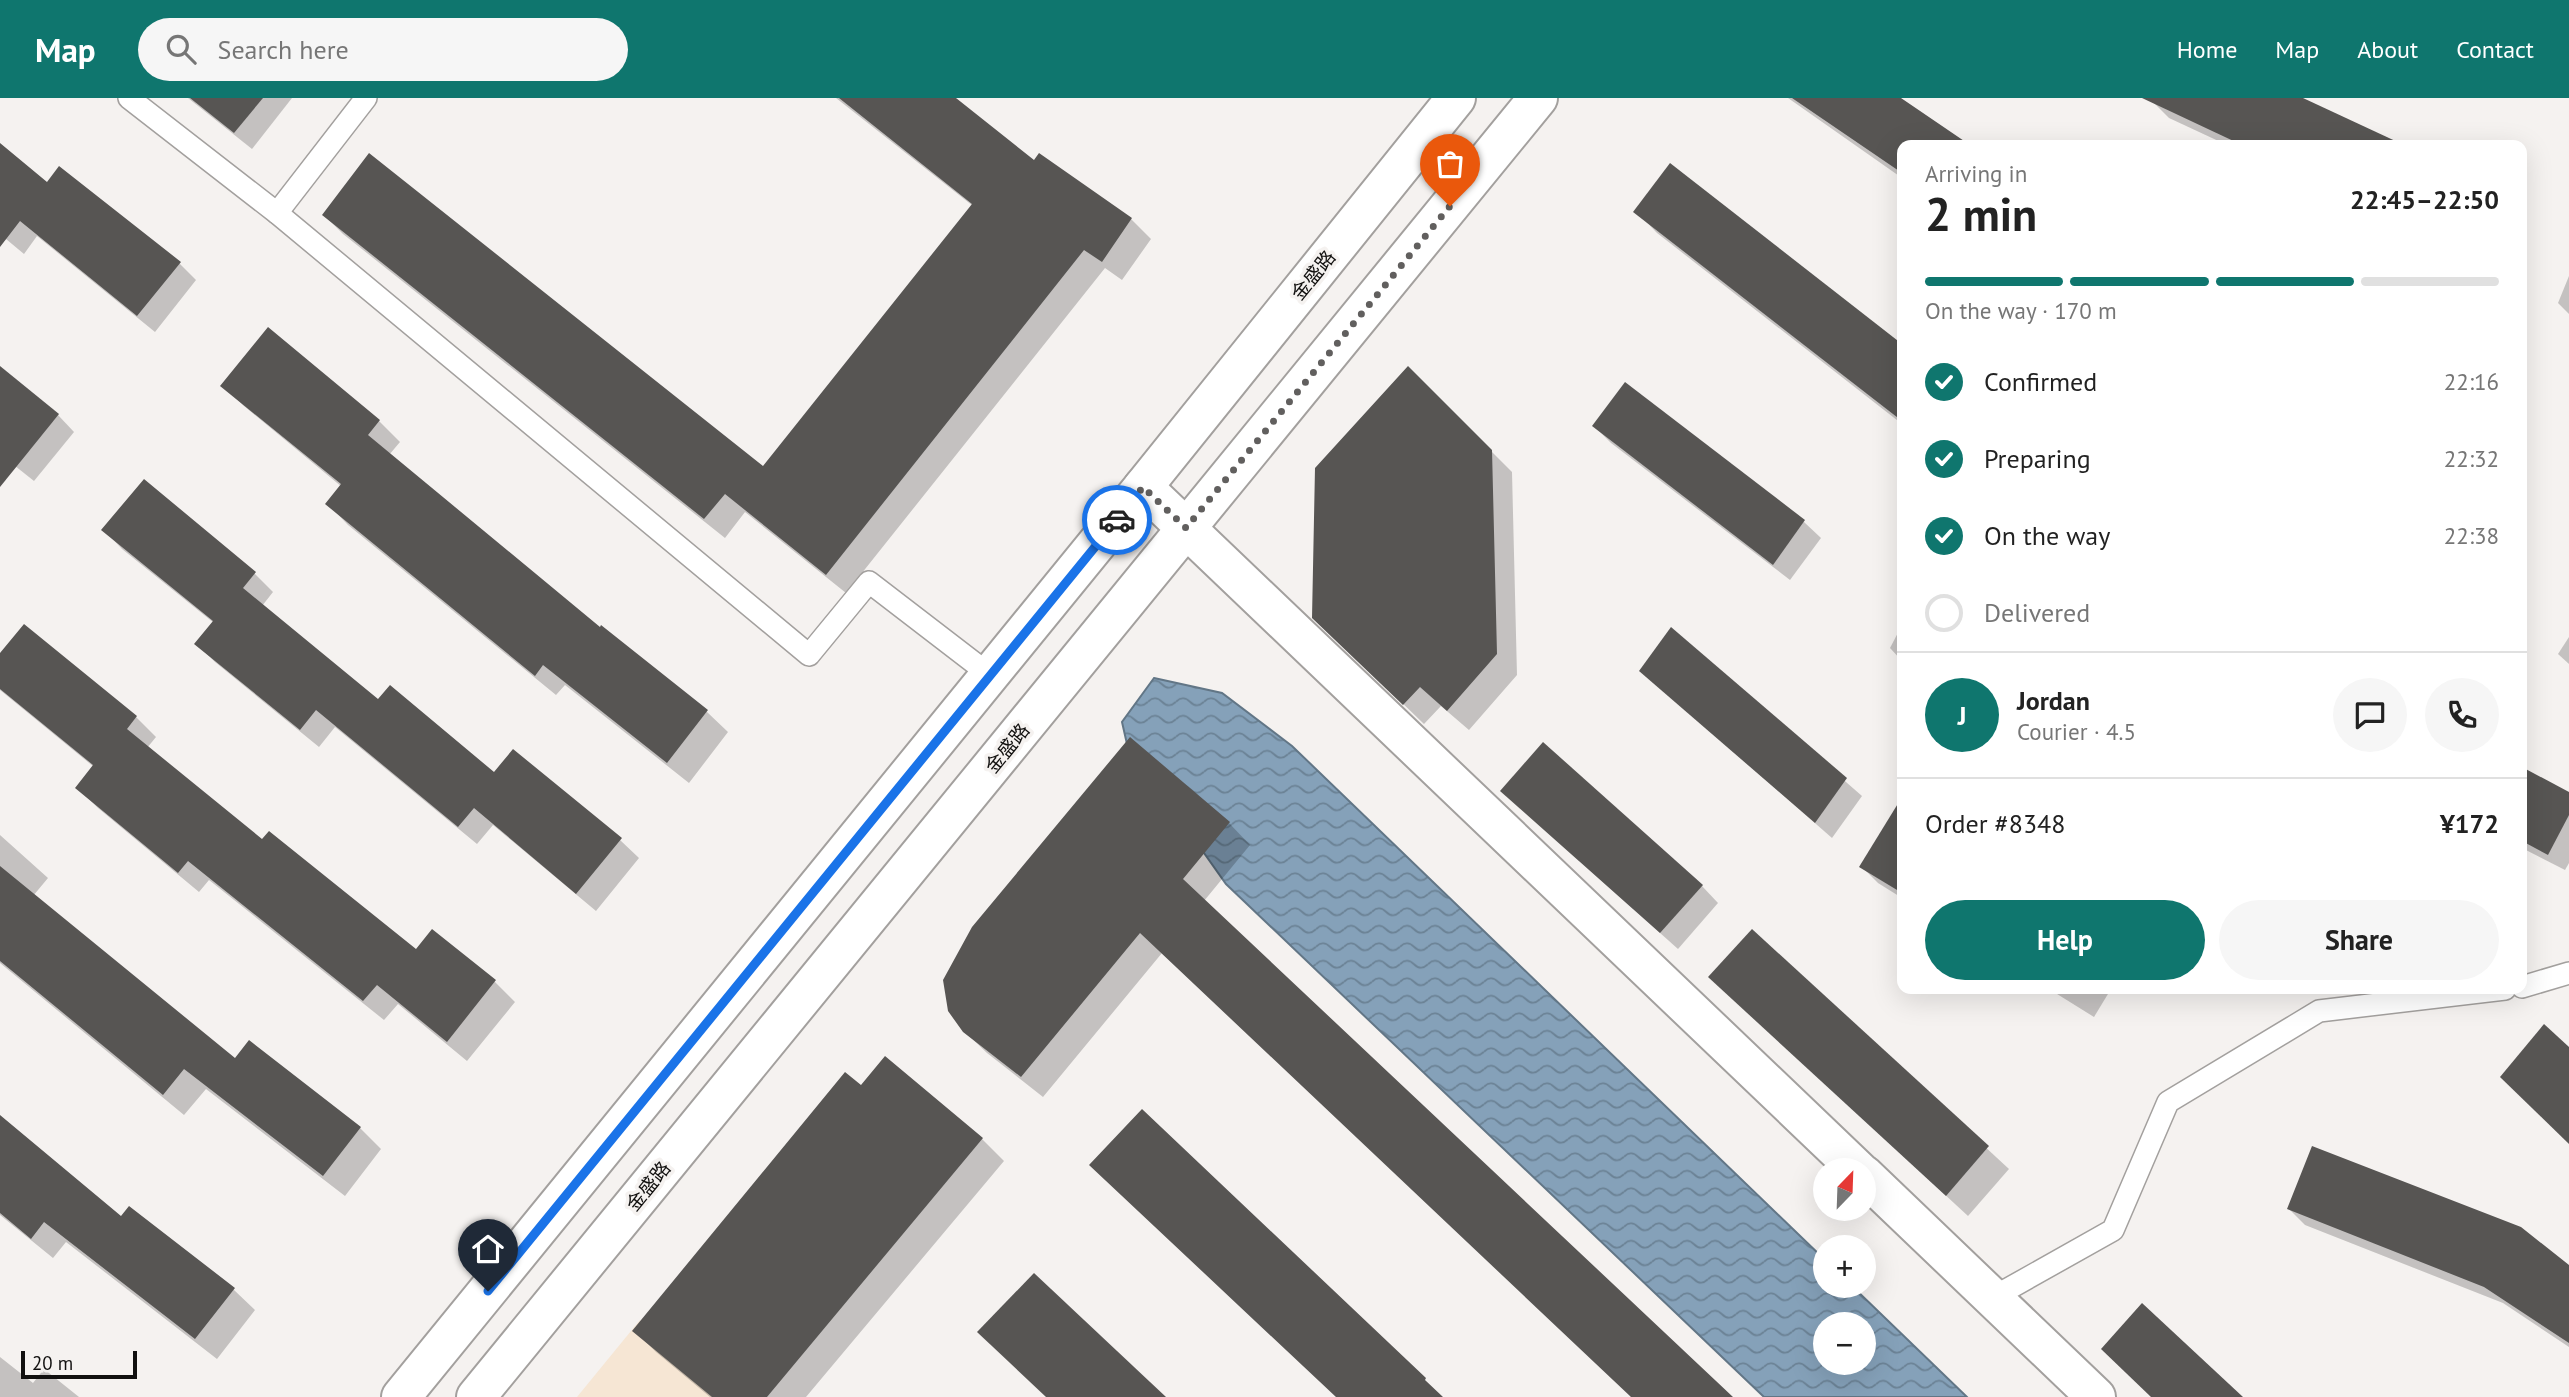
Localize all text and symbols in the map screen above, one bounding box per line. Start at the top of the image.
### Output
search box [138,18,628,81]
text: Map [35,28,96,71]
icon: search [162,30,200,68]
text: Search here [218,33,349,66]
text: Home [2177,34,2237,65]
text: Map [2275,34,2319,65]
text: About [2357,34,2418,65]
text: Contact [2456,34,2534,65]
pin [1420,134,1480,206]
icon: bag [1431,145,1469,183]
text: Arriving in [1925,159,2027,188]
text: 22:45–22:50 [2350,183,2499,216]
text: 2 min [1925,184,2037,244]
street label: 金盛路 [1286,245,1340,305]
text: On the way · 170 m [1925,296,2117,325]
icon: check [1925,363,1963,401]
text: Confirmed [1984,365,2097,398]
text: 22:16 [2444,367,2499,396]
icon: check [1925,440,1963,478]
text: Preparing [1984,442,2091,475]
text: 22:32 [2444,444,2499,473]
courier [1082,485,1152,555]
icon: car [1098,501,1136,539]
icon: check [1925,517,1963,555]
text: On the way [1984,519,2110,552]
text: 22:38 [2444,521,2499,550]
text: Delivered [1984,596,2090,629]
button: chat [2333,678,2407,752]
button: phone [2425,678,2499,752]
text: Jordan [2017,684,2090,717]
text: J [1958,699,1966,732]
text: Courier · 4.5 [2017,717,2136,746]
street label: 金盛路 [980,718,1034,778]
text: Order #8348 [1925,807,2065,840]
text: ¥172 [2440,807,2499,840]
button: Help [1925,900,2205,980]
button: Share [2219,900,2499,980]
street label: 金盛路 [621,1156,675,1216]
north arrow [1813,1158,1876,1222]
map controls [1813,1158,1876,1375]
pin [458,1219,518,1291]
icon: home [469,1230,507,1268]
button: + [1813,1235,1876,1298]
button: − [1813,1312,1876,1375]
scale bar [21,1348,136,1380]
text: 20 m [32,1351,73,1375]

